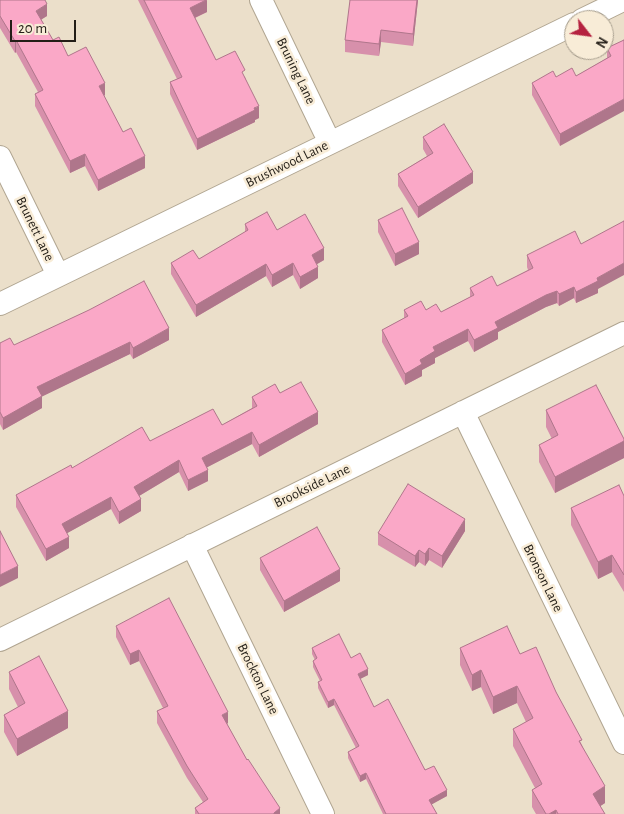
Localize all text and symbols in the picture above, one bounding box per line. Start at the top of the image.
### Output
scale bar [12,10,79,42]
north arrow [564,10,614,60]
text: 20 m [18,21,47,36]
text: N [593,34,610,50]
street label: Bruning Lane [273,35,319,107]
street label: Brushwood Lane [243,137,331,191]
street label: Brunett Lane [12,194,58,264]
street label: Brookside Lane [271,460,353,512]
street label: Bronson Lane [519,541,567,615]
street label: Brockton Lane [234,641,282,717]

